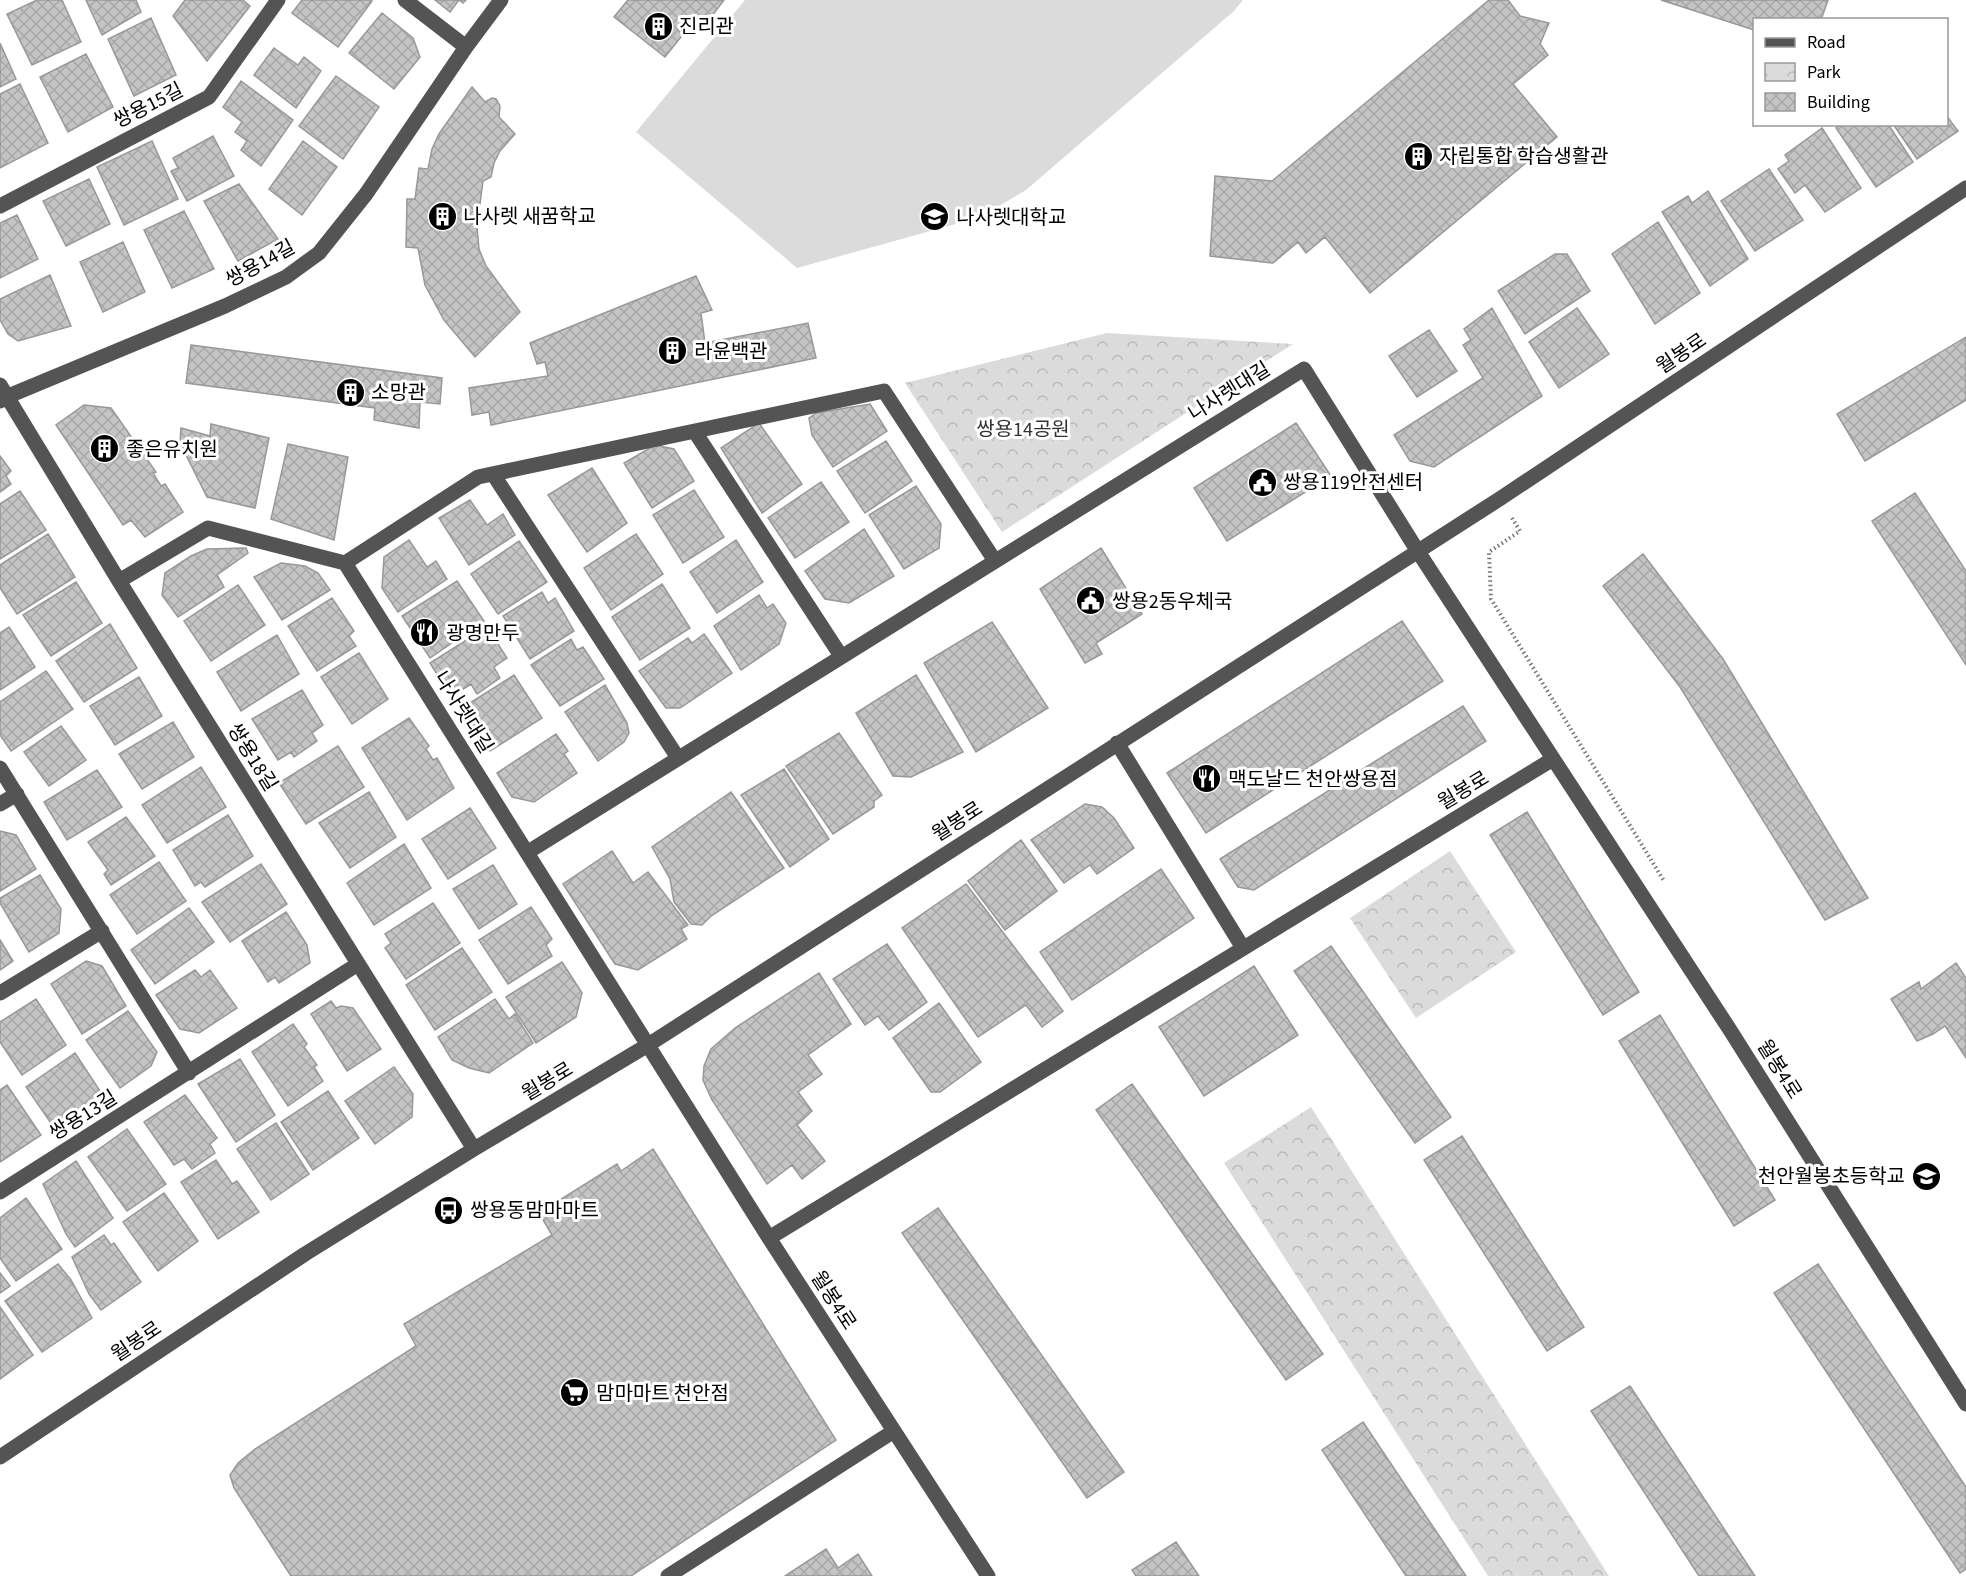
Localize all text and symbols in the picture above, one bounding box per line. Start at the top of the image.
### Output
building icon: 진리관 [642,10,674,42]
place label: 진리관 [679,13,734,41]
legend [1753,18,1948,126]
text: Road [1807,30,1846,55]
text: Park [1807,60,1841,85]
street label: 쌍용15길 [109,76,188,135]
text: Building [1807,90,1870,115]
building icon: 자립통합 학습생활관 [1402,140,1434,172]
place label: 자립통합 학습생활관 [1439,143,1609,171]
building icon: 나사렛 새꿈학교 [426,200,458,232]
school or university icon: 나사렛대학교 [919,201,951,233]
place label: 나사렛 새꿈학교 [463,203,596,231]
place label: 나사렛대학교 [956,204,1066,232]
street label: 쌍용14길 [221,233,300,294]
street label: 월봉로 [1651,327,1712,381]
building icon: 라윤백관 [657,335,689,367]
place label: 라윤백관 [694,338,768,366]
street label: 나사렛대길 [1183,356,1276,428]
building icon: 소망관 [334,376,366,408]
place label: 소망관 [371,379,426,407]
park label: 쌍용14공원 [976,416,1070,444]
building icon: 좋은유치원 [89,433,121,465]
place label: 좋은유치원 [126,436,218,464]
public building icon: 쌍용119안전센터 [1246,466,1278,498]
place label: 쌍용119안전센터 [1283,469,1423,497]
public building icon: 쌍용2동우체국 [1075,585,1107,617]
place label: 쌍용2동우체국 [1112,588,1232,616]
restaurant icon: 광명만두 [409,617,441,649]
place label: 광명만두 [446,620,520,648]
street label: 나사렛대길 [427,666,499,759]
street label: 쌍용18길 [220,718,284,797]
restaurant icon: 맥도날드 천안쌍용점 [1191,763,1223,795]
street label: 월봉로 [1433,765,1494,817]
place label: 맥도날드 천안쌍용점 [1228,766,1398,794]
street label: 월봉로 [927,795,988,849]
street label: 월봉4로 [1750,1034,1808,1105]
street label: 월봉로 [517,1056,578,1108]
street label: 쌍용13길 [44,1084,123,1148]
school or university icon: 천안월봉초등학교 [1910,1160,1942,1192]
place label: 천안월봉초등학교 [1758,1163,1905,1191]
bus stop icon: 쌍용동맘마마트 [433,1194,465,1226]
place label: 쌍용동맘마마트 [470,1197,599,1225]
street label: 월봉4로 [804,1266,863,1335]
street label: 월봉로 [106,1315,167,1369]
supermarket icon: 맘마마트 천안점 [559,1377,591,1409]
place label: 맘마마트 천안점 [596,1380,729,1408]

